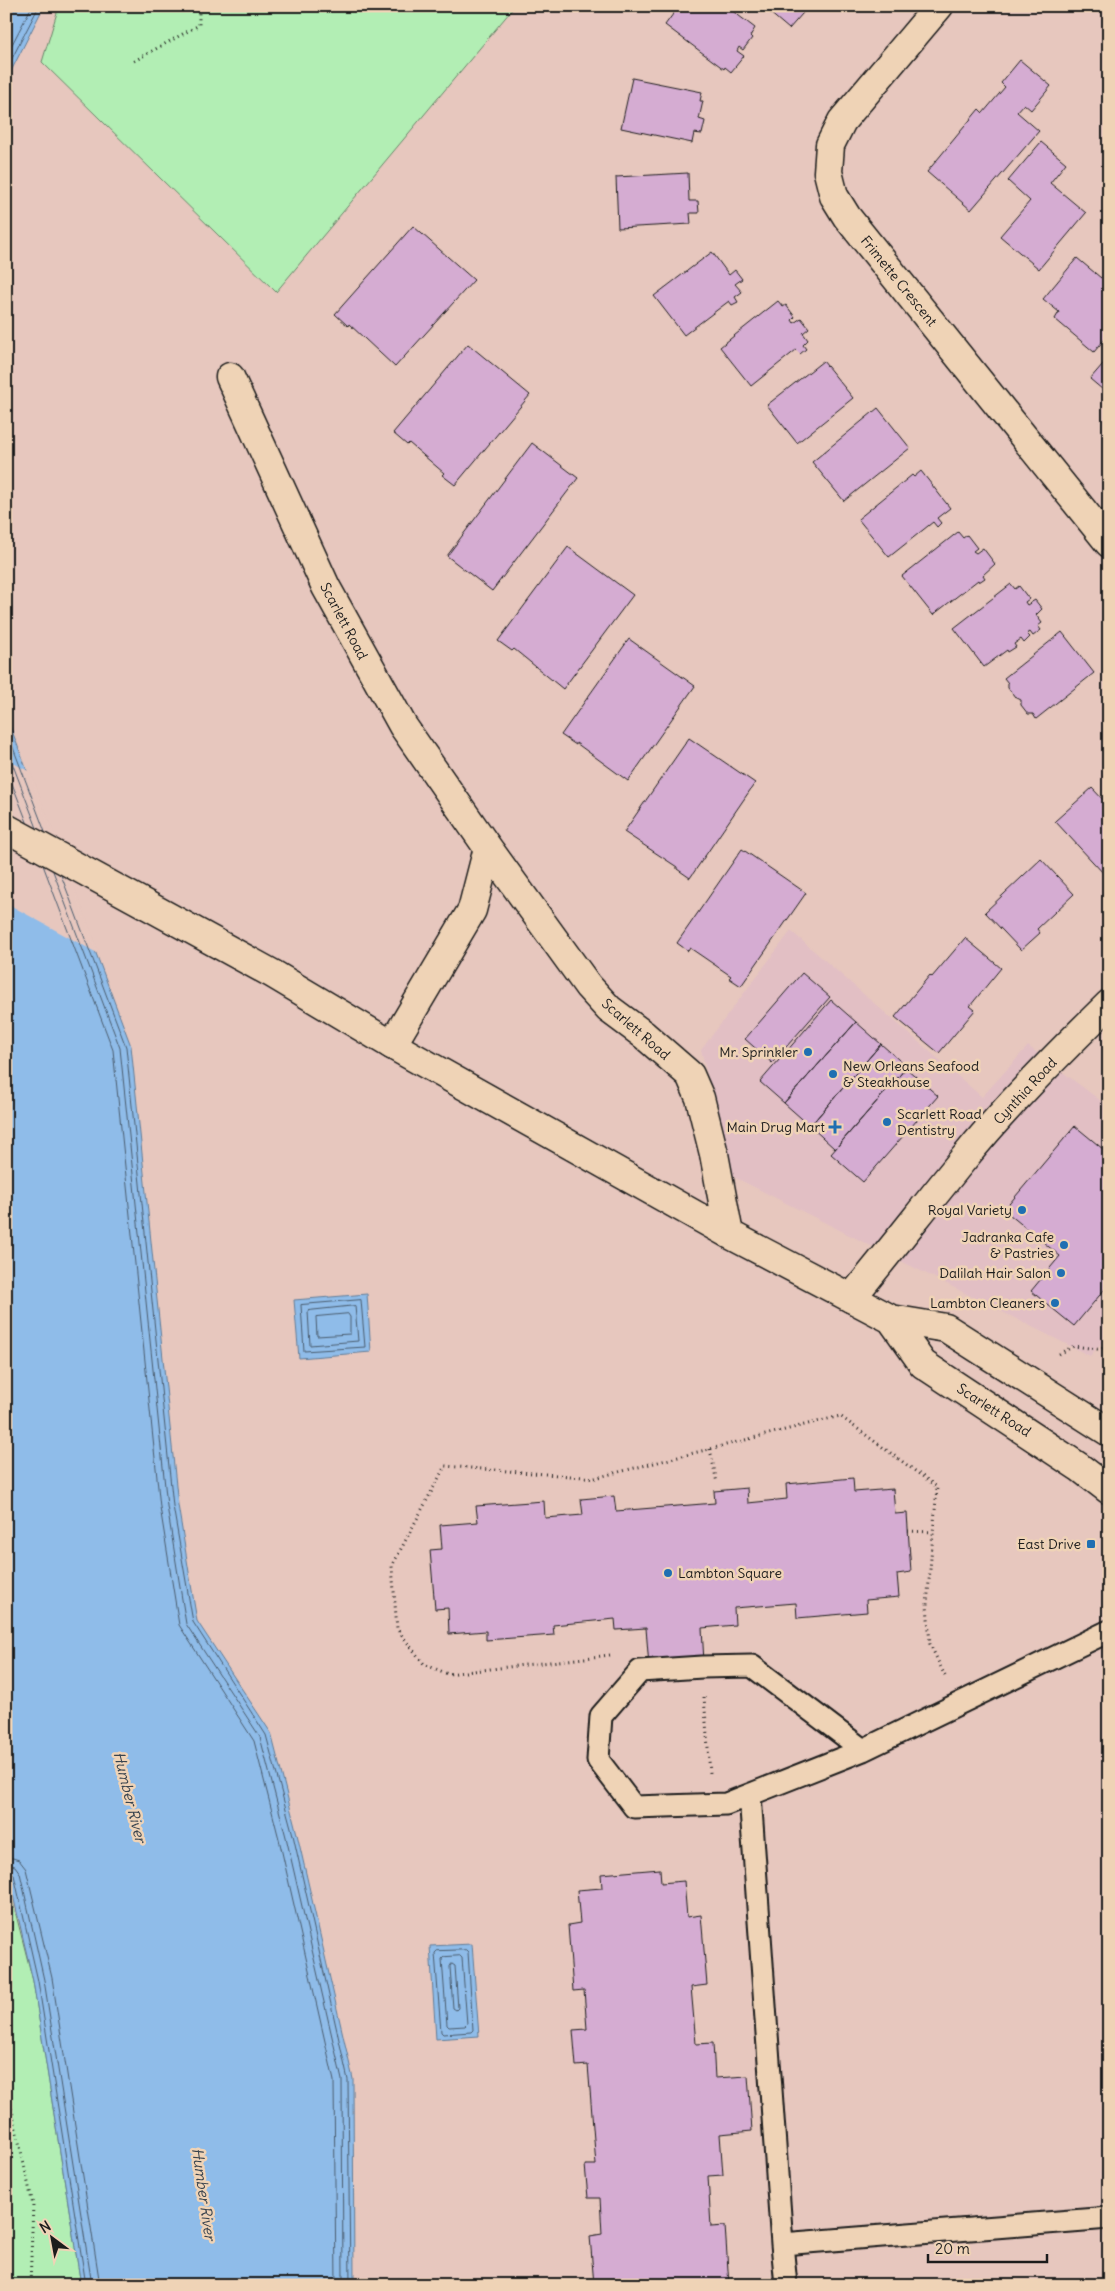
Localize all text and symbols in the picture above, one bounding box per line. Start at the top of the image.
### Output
street label: Frimette Crescent [857,232,941,330]
street label: Scarlett Road [316,579,372,663]
street label: Scarlett Road [598,994,674,1064]
place label: Mr. Sprinkler [719,1043,798,1061]
marker: Mr. Sprinkler [802,1046,814,1058]
street label: Cynthia Road [989,1054,1061,1128]
place label: New Orleans Seafood & Steakhouse [843,1057,979,1091]
marker: New Orleans Seafood & Steakhouse [827,1068,839,1080]
place label: Scarlett Road Dentistry [897,1105,982,1139]
marker: Scarlett Road Dentistry [881,1116,893,1128]
place label: Main Drug Mart [727,1118,825,1136]
marker: Main Drug Mart [829,1121,841,1133]
place label: Royal Variety [928,1201,1012,1219]
marker: Royal Variety [1016,1204,1028,1216]
place label: Jadranka Cafe & Pastries [962,1228,1054,1262]
marker: Jadranka Cafe & Pastries [1058,1239,1070,1251]
place label: Dalilah Hair Salon [939,1264,1051,1282]
marker: Dalilah Hair Salon [1055,1267,1067,1279]
place label: Lambton Cleaners [930,1294,1045,1312]
marker: Lambton Cleaners [1049,1297,1061,1309]
street label: Scarlett Road [954,1379,1034,1441]
place label: East Drive [1017,1535,1081,1553]
marker: East Drive [1085,1538,1097,1550]
place label: Lambton Square [678,1564,782,1582]
marker: Lambton Square [662,1567,674,1579]
water label: Humber River [110,1750,151,1846]
water label: Humber River [188,2147,220,2243]
north arrow [28,2214,78,2264]
text: N [36,2217,54,2237]
scale bar [928,2231,1046,2263]
text: 20 m [935,2239,970,2258]

